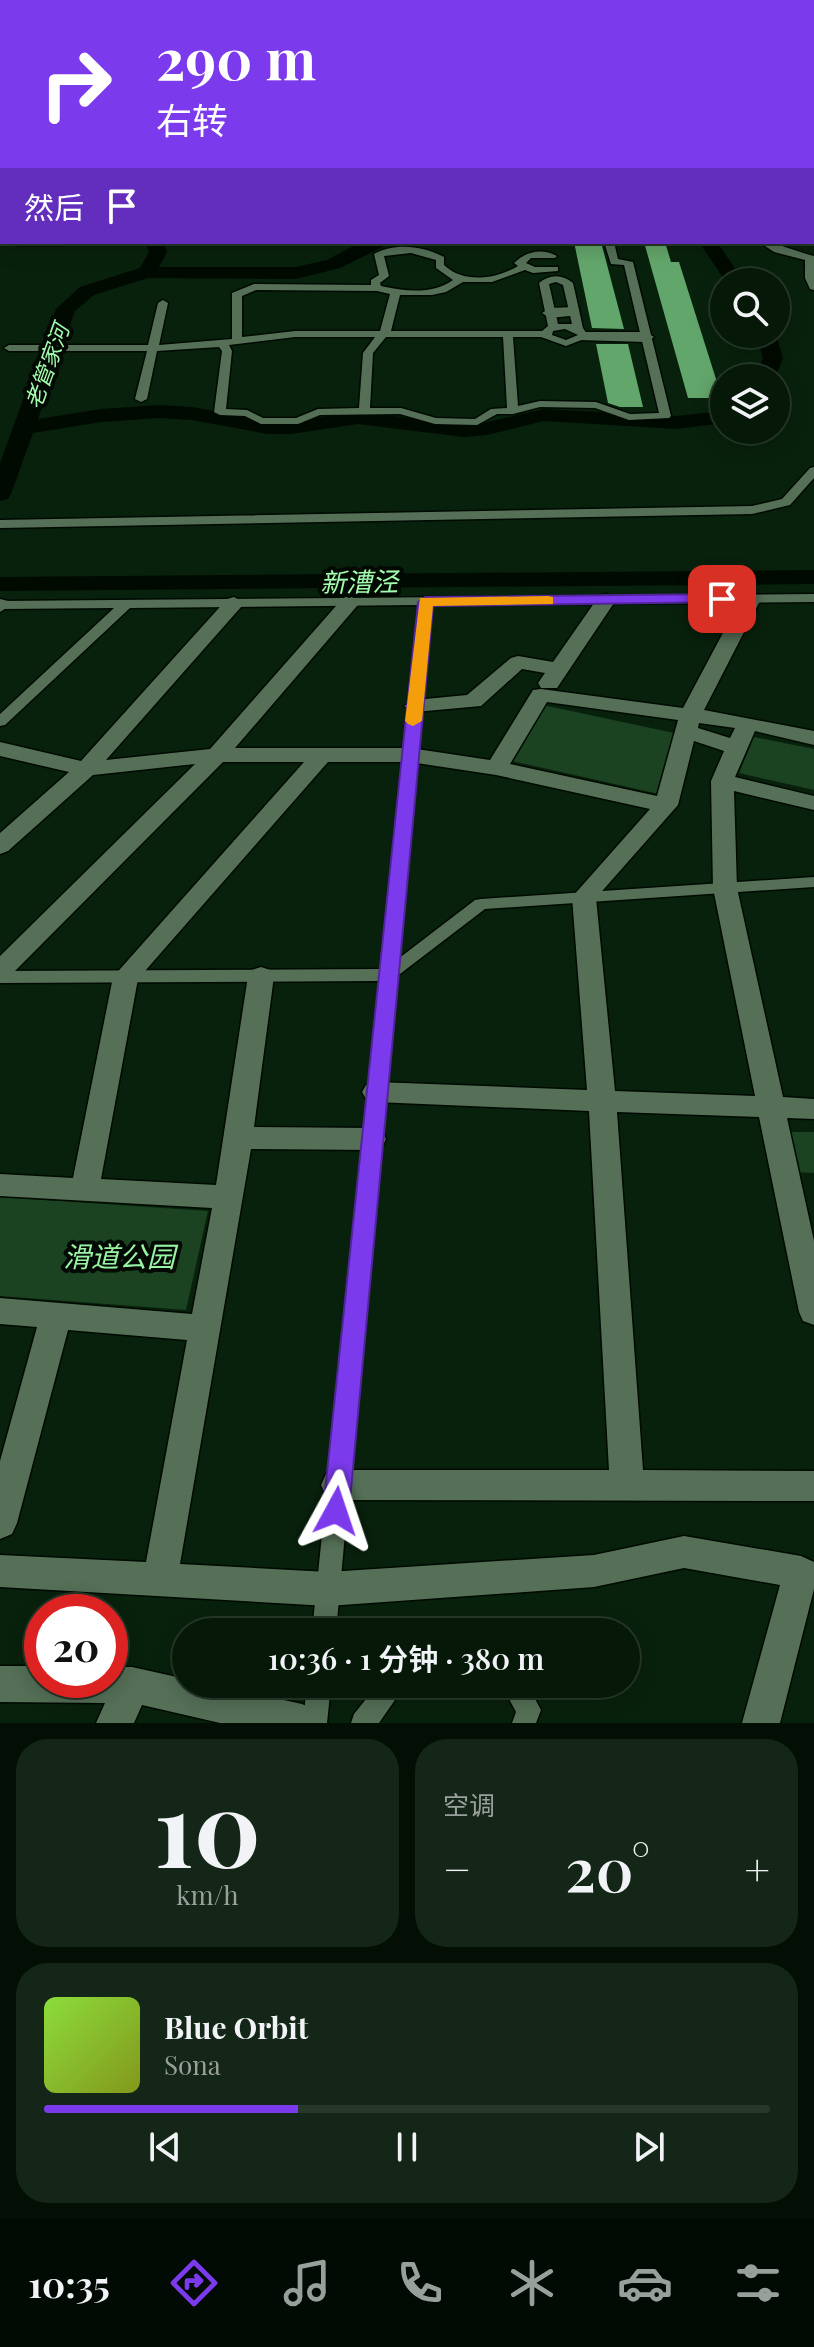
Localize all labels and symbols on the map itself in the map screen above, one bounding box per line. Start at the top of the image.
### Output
water label: 老管家河 [17,316,77,412]
water label: 新漕泾 [320,563,401,599]
pin [688,565,756,633]
park label: 滑道公园 [63,1237,179,1274]
position arrow [294,1469,378,1553]
speed limit sign: 20 [24,1594,128,1698]

